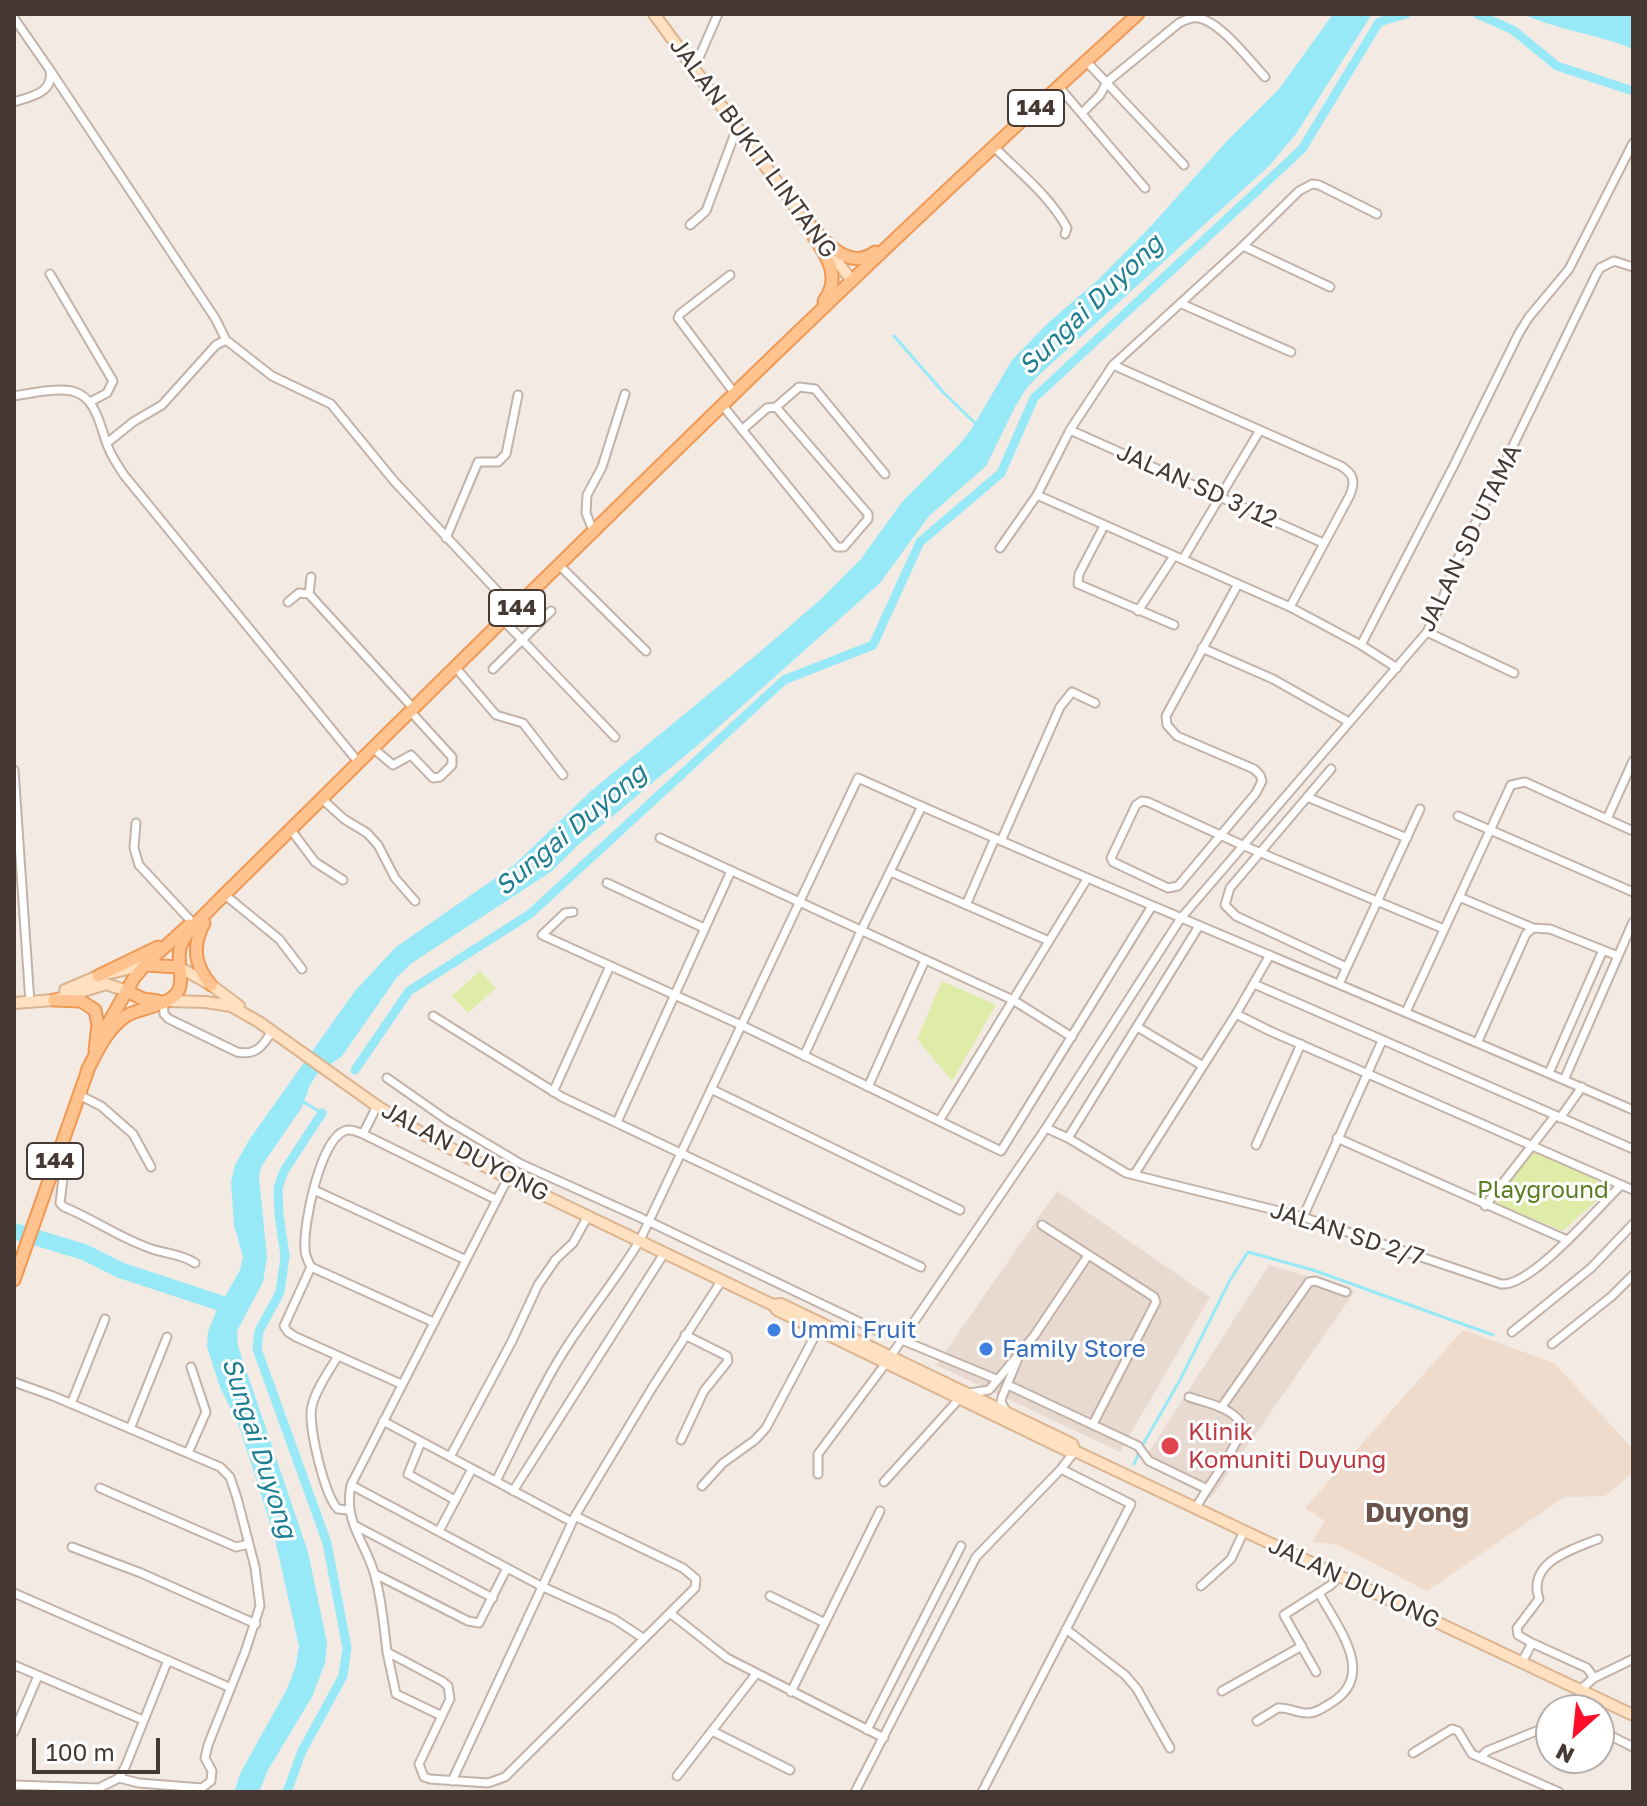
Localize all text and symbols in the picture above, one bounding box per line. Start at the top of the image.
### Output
street label: JALAN BUKIT LINTANG [663,32,843,264]
road number: 144 [1008,90,1064,126]
water label: Sungai Duyong [1013,228,1169,382]
street label: JALAN SD 3/12 [1112,438,1282,534]
street label: JALAN SD UTAMA [1412,440,1528,636]
road number: 144 [489,590,545,626]
water label: Sungai Duyong [489,758,653,902]
street label: JALAN DUYONG [376,1096,554,1208]
road number: 144 [27,1143,83,1179]
park label: Playground [1477,1176,1609,1204]
street label: JALAN SD 2/7 [1267,1196,1427,1272]
place label: Ummi Fruit [790,1316,917,1344]
marker: Ummi Fruit [765,1321,783,1339]
place label: Family Store [1002,1335,1146,1363]
marker: Family Store [977,1340,995,1358]
water label: Sungai Duyong [215,1354,303,1542]
place label: Klinik Komuniti Duyung [1188,1418,1386,1474]
marker: Klinik Komuniti Duyung [1159,1435,1181,1457]
district label: Duyong [1365,1496,1469,1530]
street label: JALAN DUYONG [1264,1531,1444,1635]
north arrow [1535,1694,1615,1774]
scale bar [36,1722,164,1772]
text: 100 m [46,1737,115,1766]
text: N [1551,1738,1578,1770]

